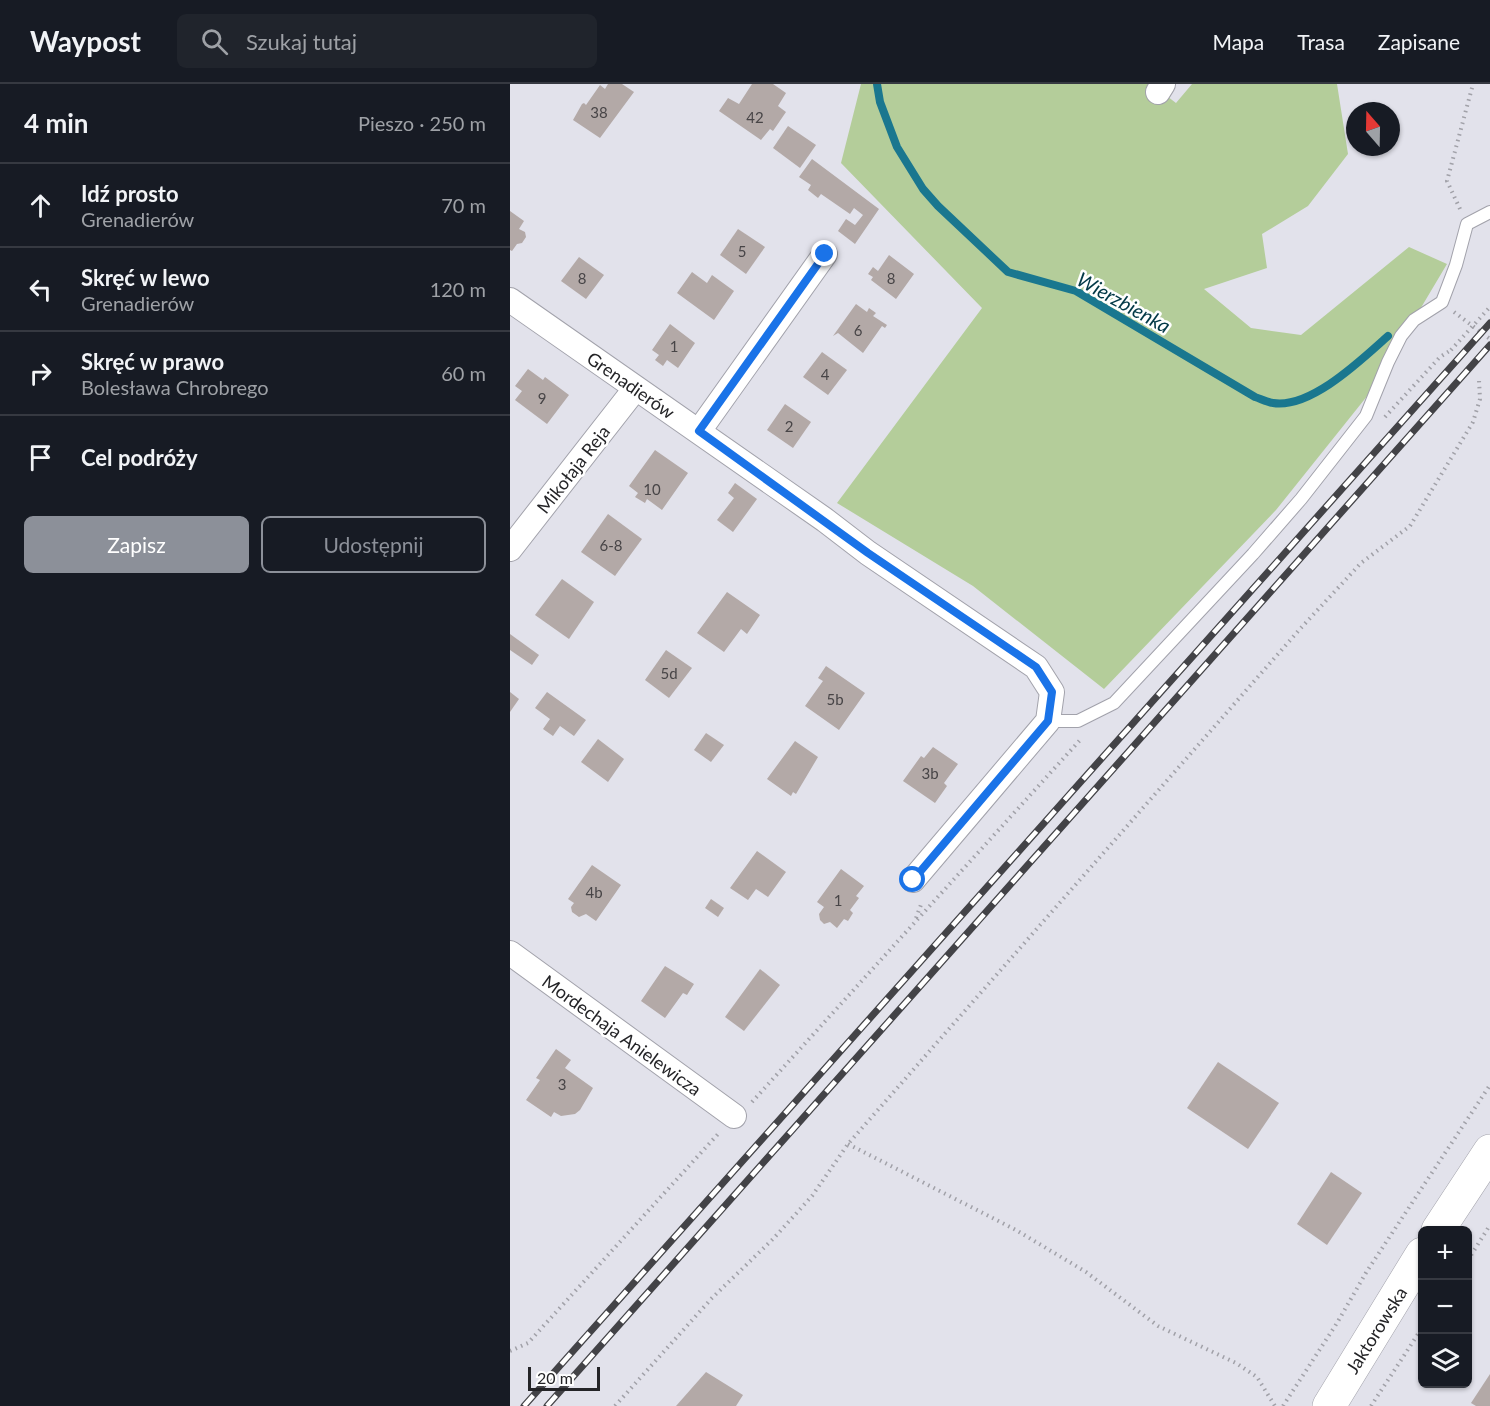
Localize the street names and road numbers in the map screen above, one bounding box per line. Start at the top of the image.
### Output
street label: Grenadierów [583,347,679,423]
street label: Mikołaja Reja [532,421,614,517]
street label: Mordechaja Anielewicza [538,970,706,1100]
street label: Jaktorowska [1341,1283,1411,1377]

